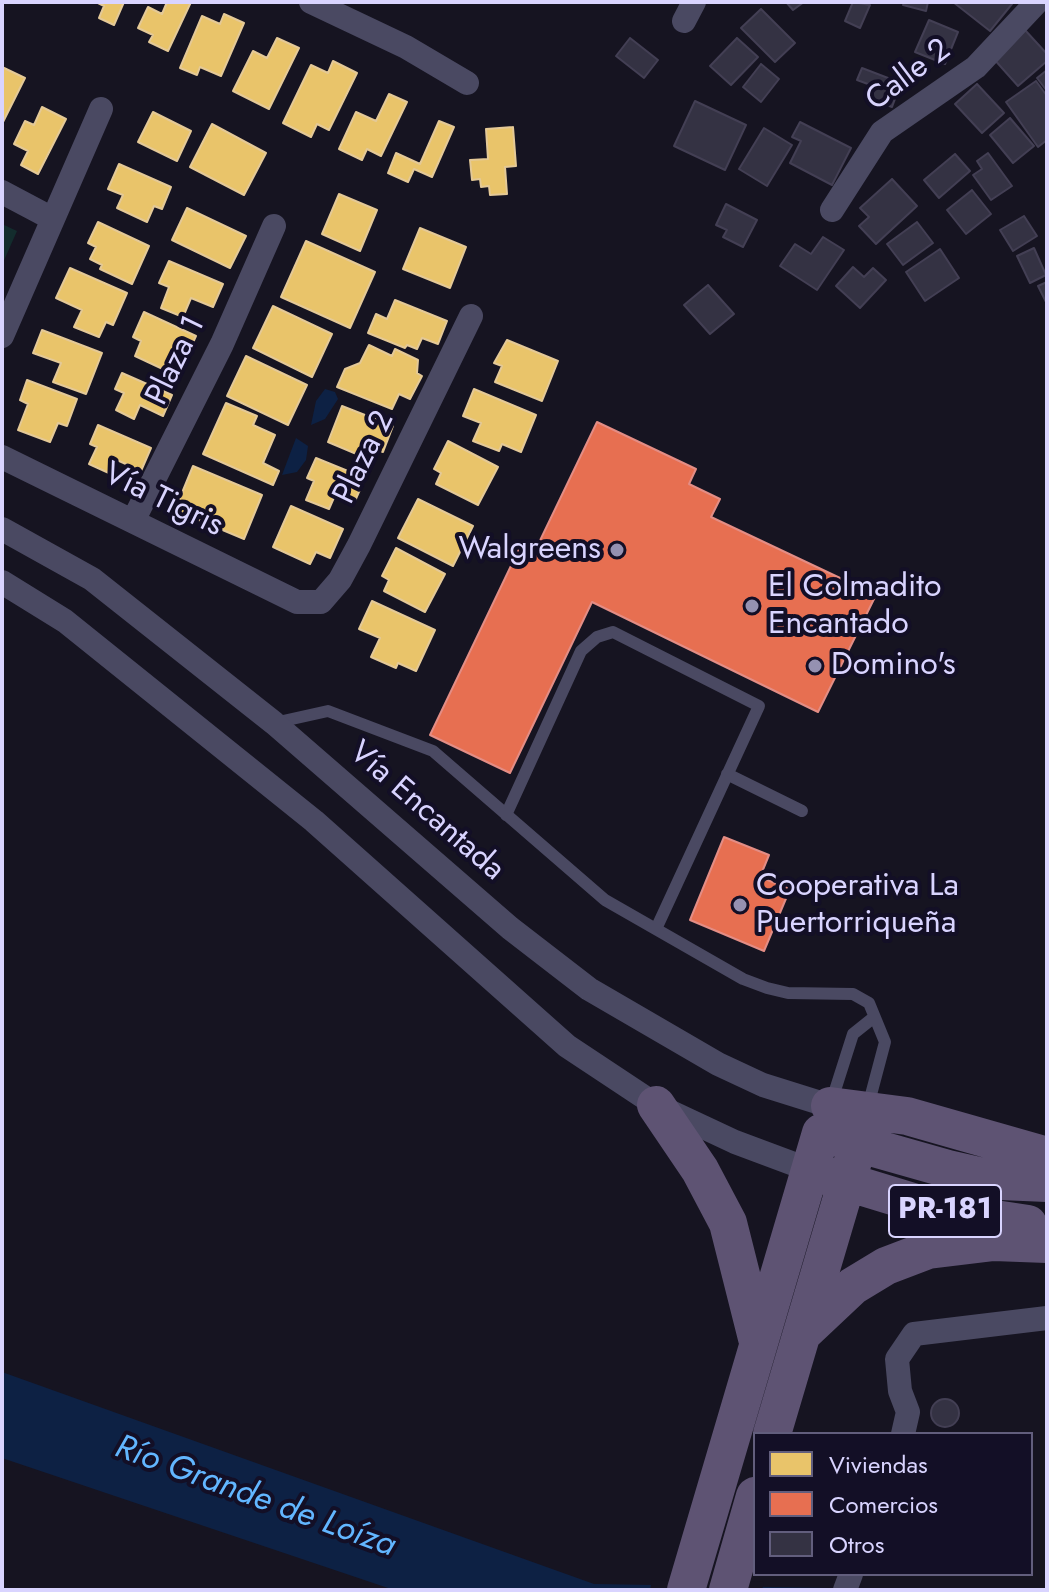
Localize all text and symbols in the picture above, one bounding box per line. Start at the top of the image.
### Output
street label: Calle 2 [859,32,959,120]
street label: Plaza 1 [139,310,215,412]
street label: Plaza 2 [326,405,404,511]
street label: Vía Tigris [97,456,229,546]
place label: Walgreens [458,531,601,569]
marker: Walgreens [608,541,626,559]
place label: El Colmadito Encantado [768,569,941,644]
marker: El Colmadito Encantado [743,597,761,615]
place label: Domino's [831,647,956,685]
marker: Domino's [806,657,824,675]
street label: Vía Encantada [341,734,511,890]
place label: Cooperativa La Puertorriqueña [756,868,959,943]
marker: Cooperativa La Puertorriqueña [731,896,749,914]
road number: PR-181 [889,1185,1001,1237]
water label: Río Grande de Loíza [109,1428,401,1568]
legend [753,1432,1033,1576]
text: Viviendas [829,1447,928,1482]
text: Comercios [829,1487,938,1522]
text: Otros [829,1527,884,1562]

